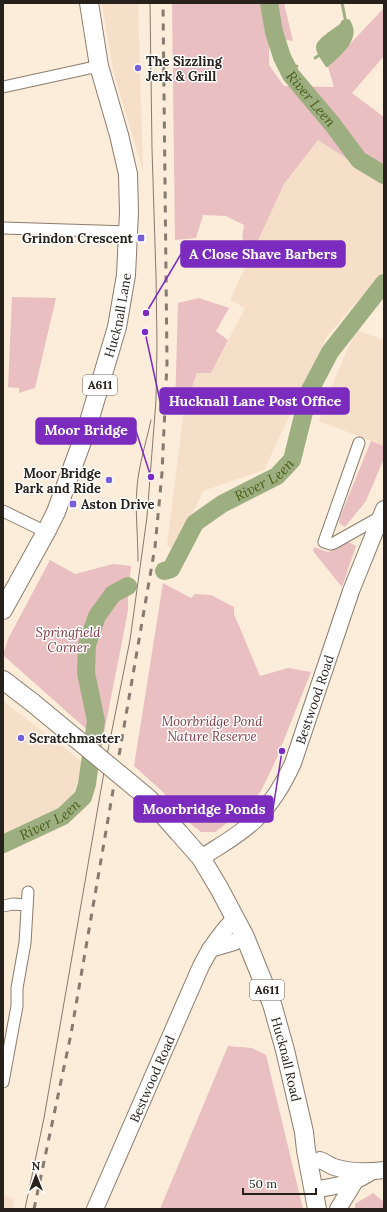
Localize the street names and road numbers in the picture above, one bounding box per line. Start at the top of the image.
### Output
street label: Hucknall Lane [100,272,135,360]
road number: A611 [83,375,117,395]
street label: Bestwood Road [292,653,338,747]
road number: A611 [250,980,284,1000]
street label: Hucknall Road [267,1015,305,1104]
street label: Bestwood Road [126,1033,179,1125]

